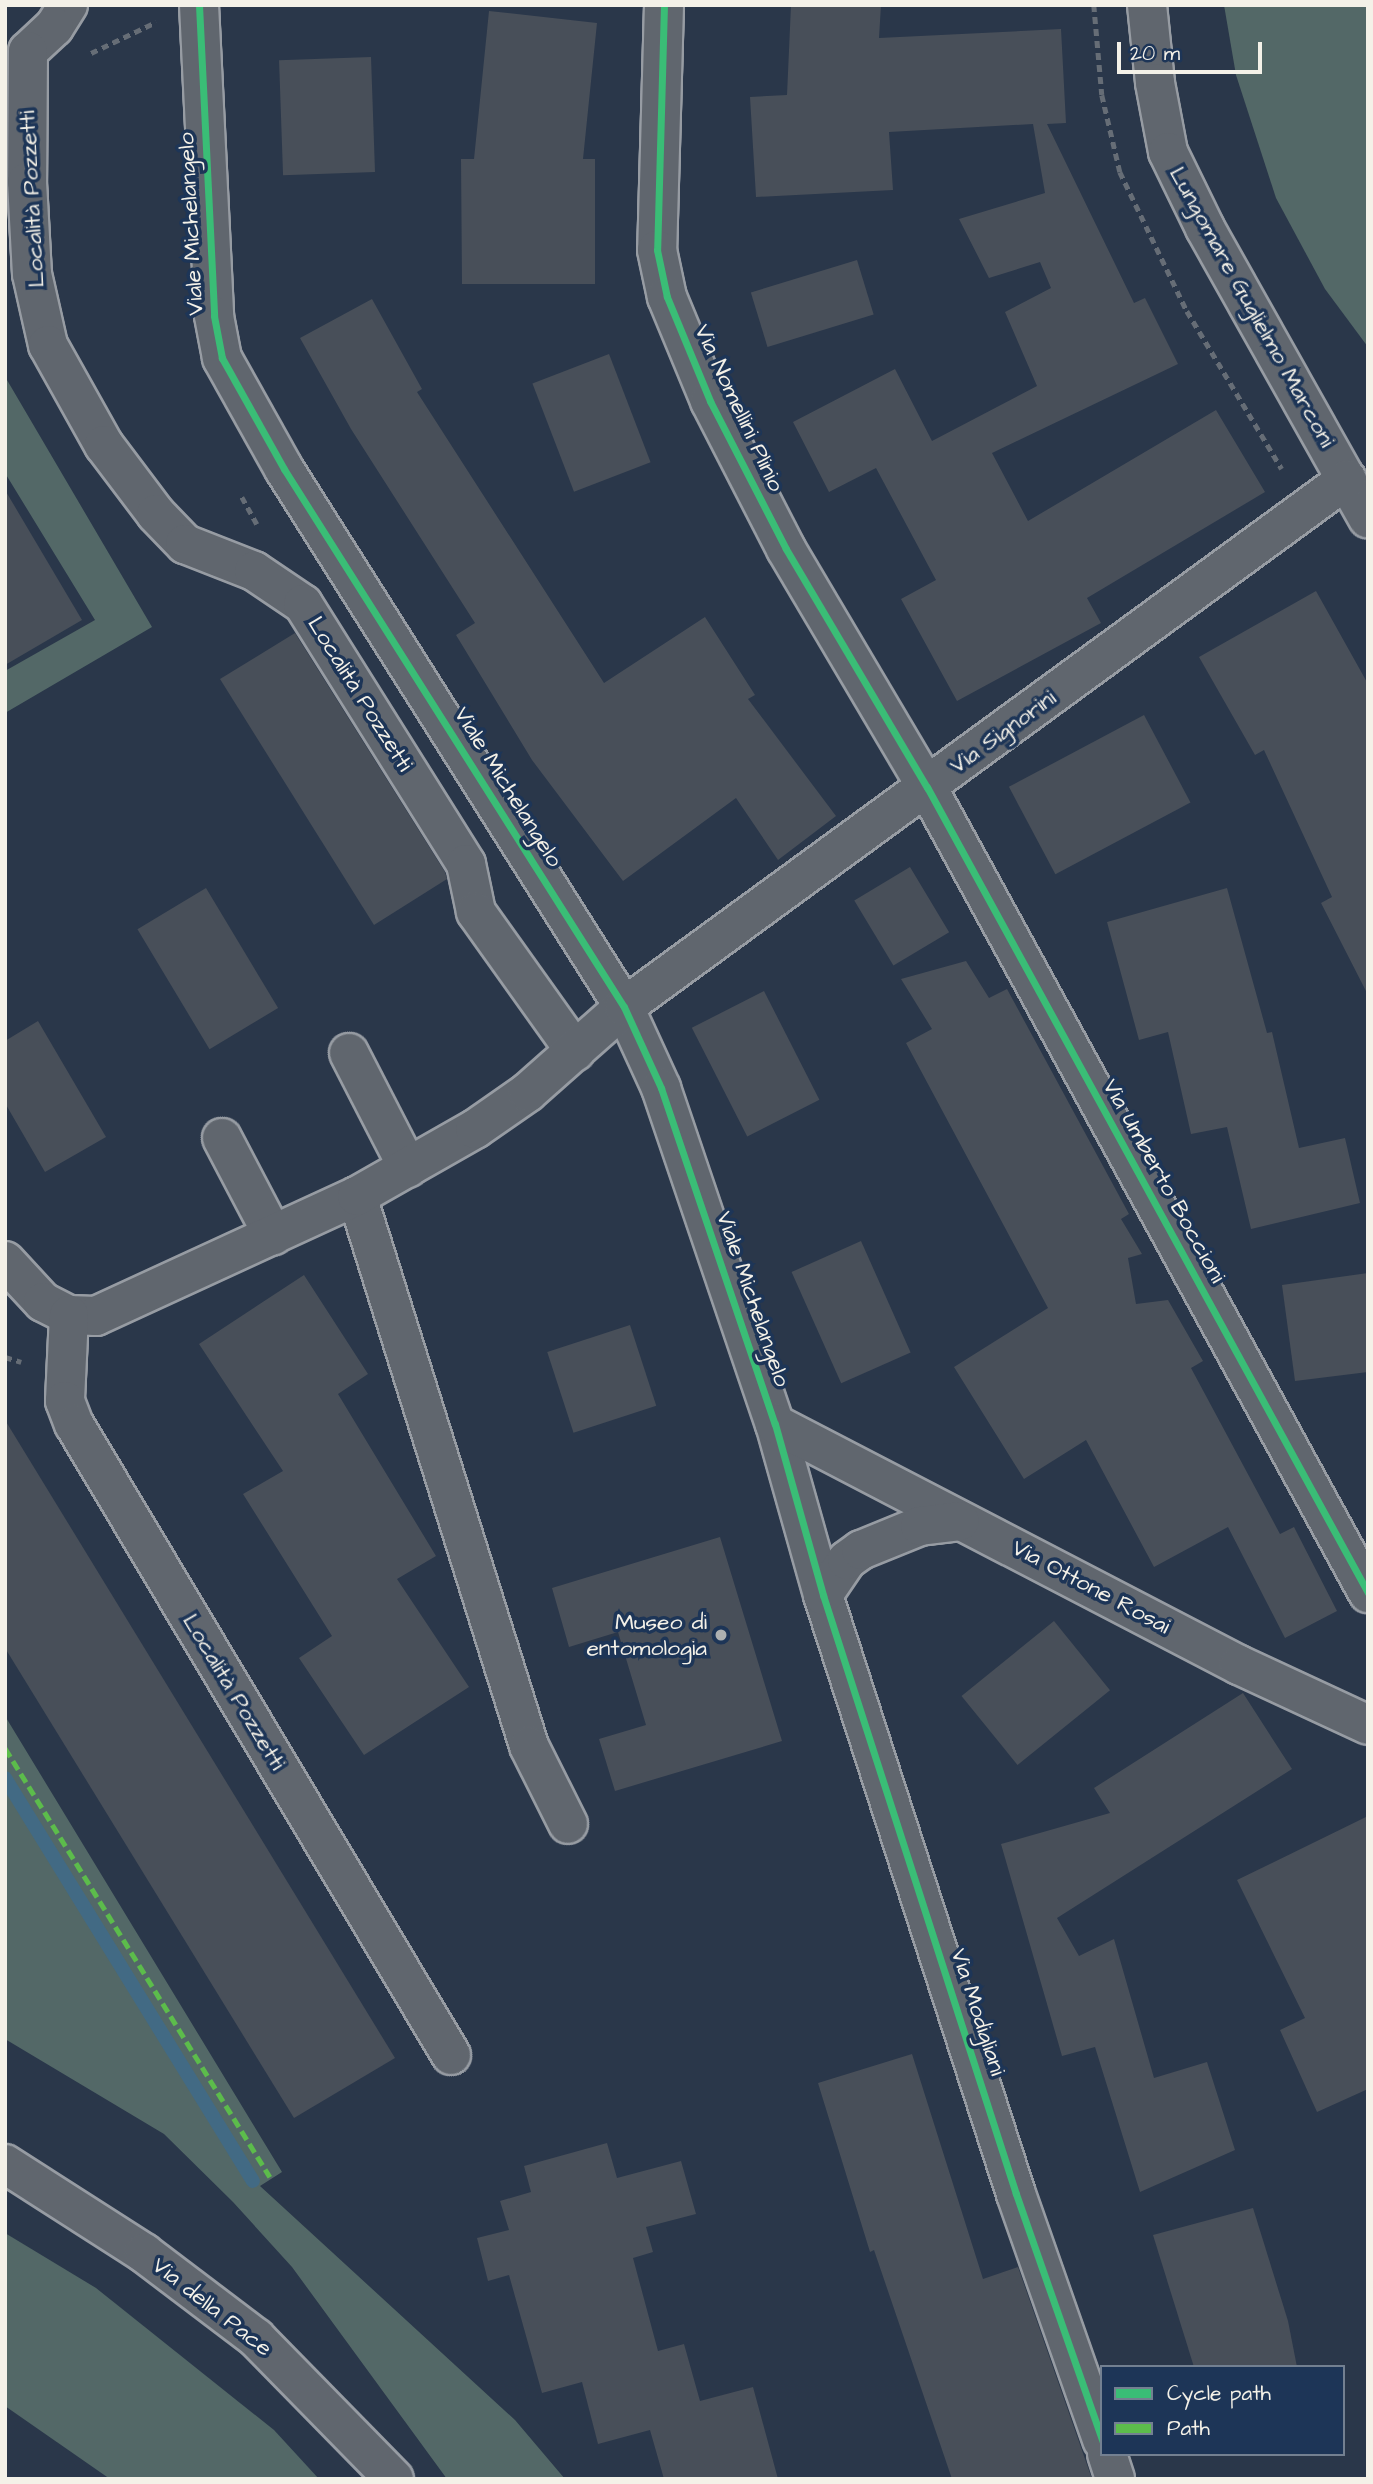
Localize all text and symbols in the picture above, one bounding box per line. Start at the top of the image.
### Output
scale bar [1121,28,1266,72]
text: 20 m [1130,39,1180,68]
street label: Località Pozzetti [14,110,50,288]
street label: Viale Michelangelo [172,132,210,316]
street label: Lungomare Guglielmo Marconi [1163,162,1341,452]
street label: Via Nomellini Plinio [688,320,790,496]
street label: Località Pozzetti [301,611,419,777]
street label: Via Signorini [945,684,1061,780]
street label: Viale Michelangelo [448,702,568,872]
street label: Via Umberto Boccioni [1096,1074,1232,1288]
street label: Viale Michelangelo [710,1208,796,1390]
street label: Via Ottone Rosai [1007,1534,1175,1640]
place label: Museo di entomologia [586,1608,707,1662]
street label: Località Pozzetti [177,1609,291,1775]
marker: Museo di entomologia [713,1627,729,1643]
street label: Via Modigliani [945,1945,1011,2079]
street label: Via della Pace [147,2252,277,2362]
legend [1100,2365,1345,2456]
text: Cycle path [1167,2379,1271,2408]
text: Path [1167,2414,1210,2443]

